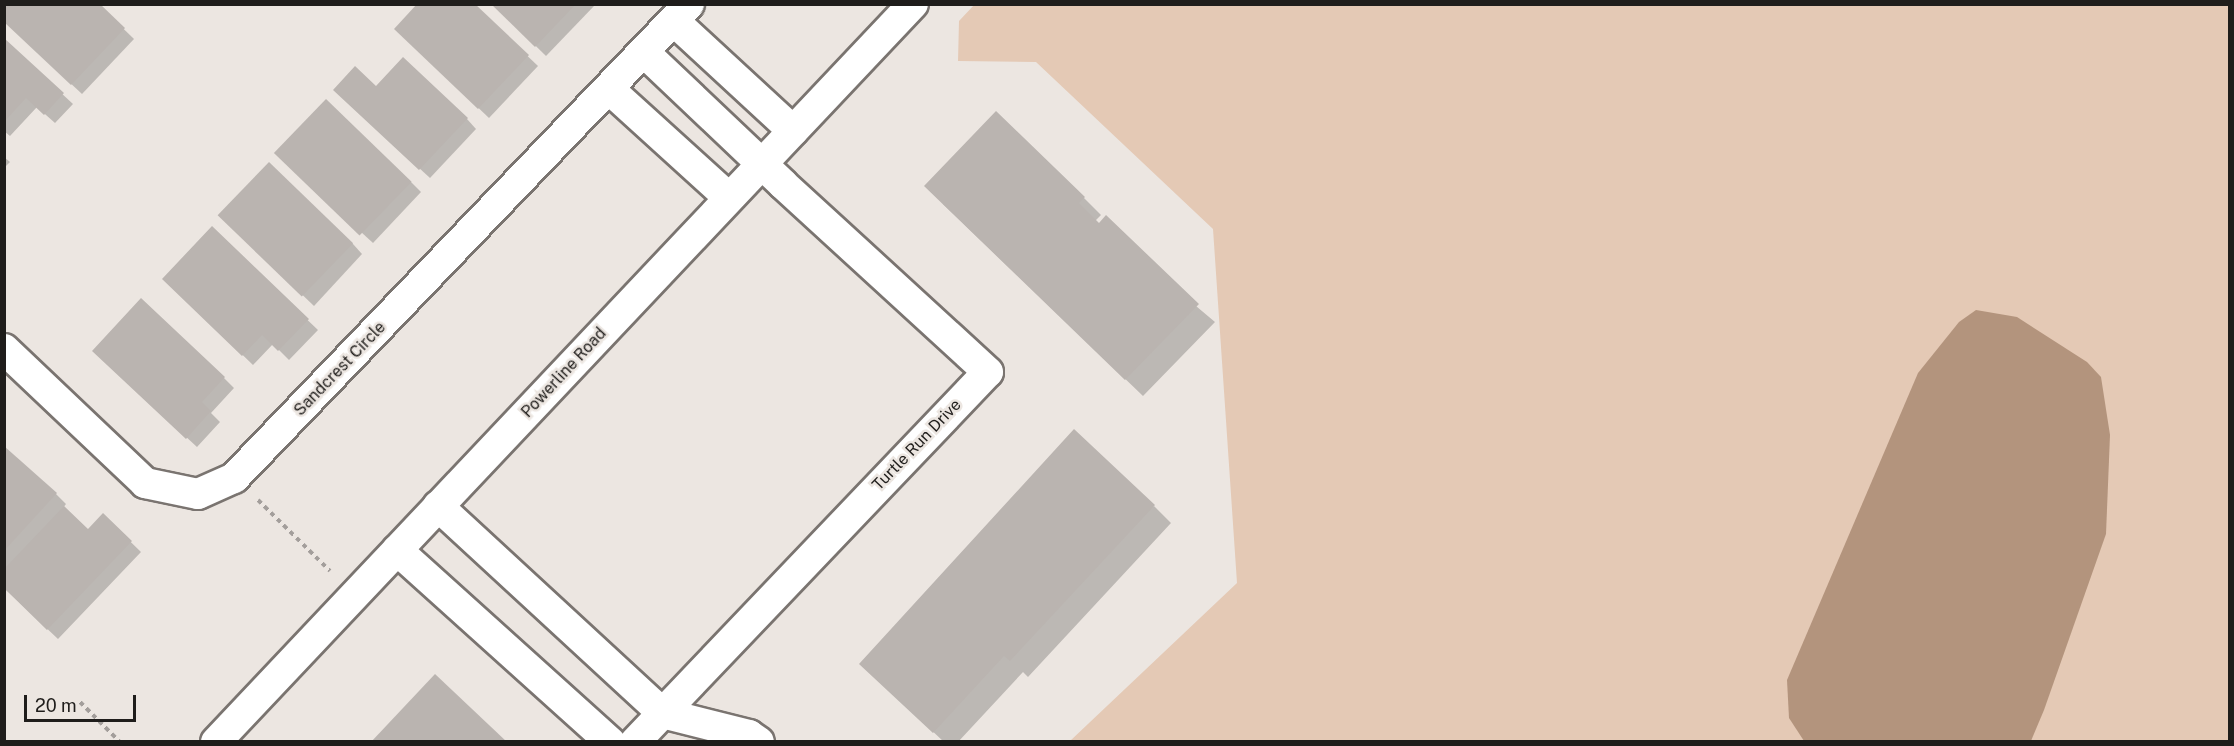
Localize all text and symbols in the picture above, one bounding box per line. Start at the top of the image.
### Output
street label: Sandcrest Circle [290,318,390,420]
street label: Powerline Road [518,324,610,422]
street label: Turtle Run Drive [869,395,965,495]
scale bar [27,683,140,721]
text: 20 m [35,695,77,716]

